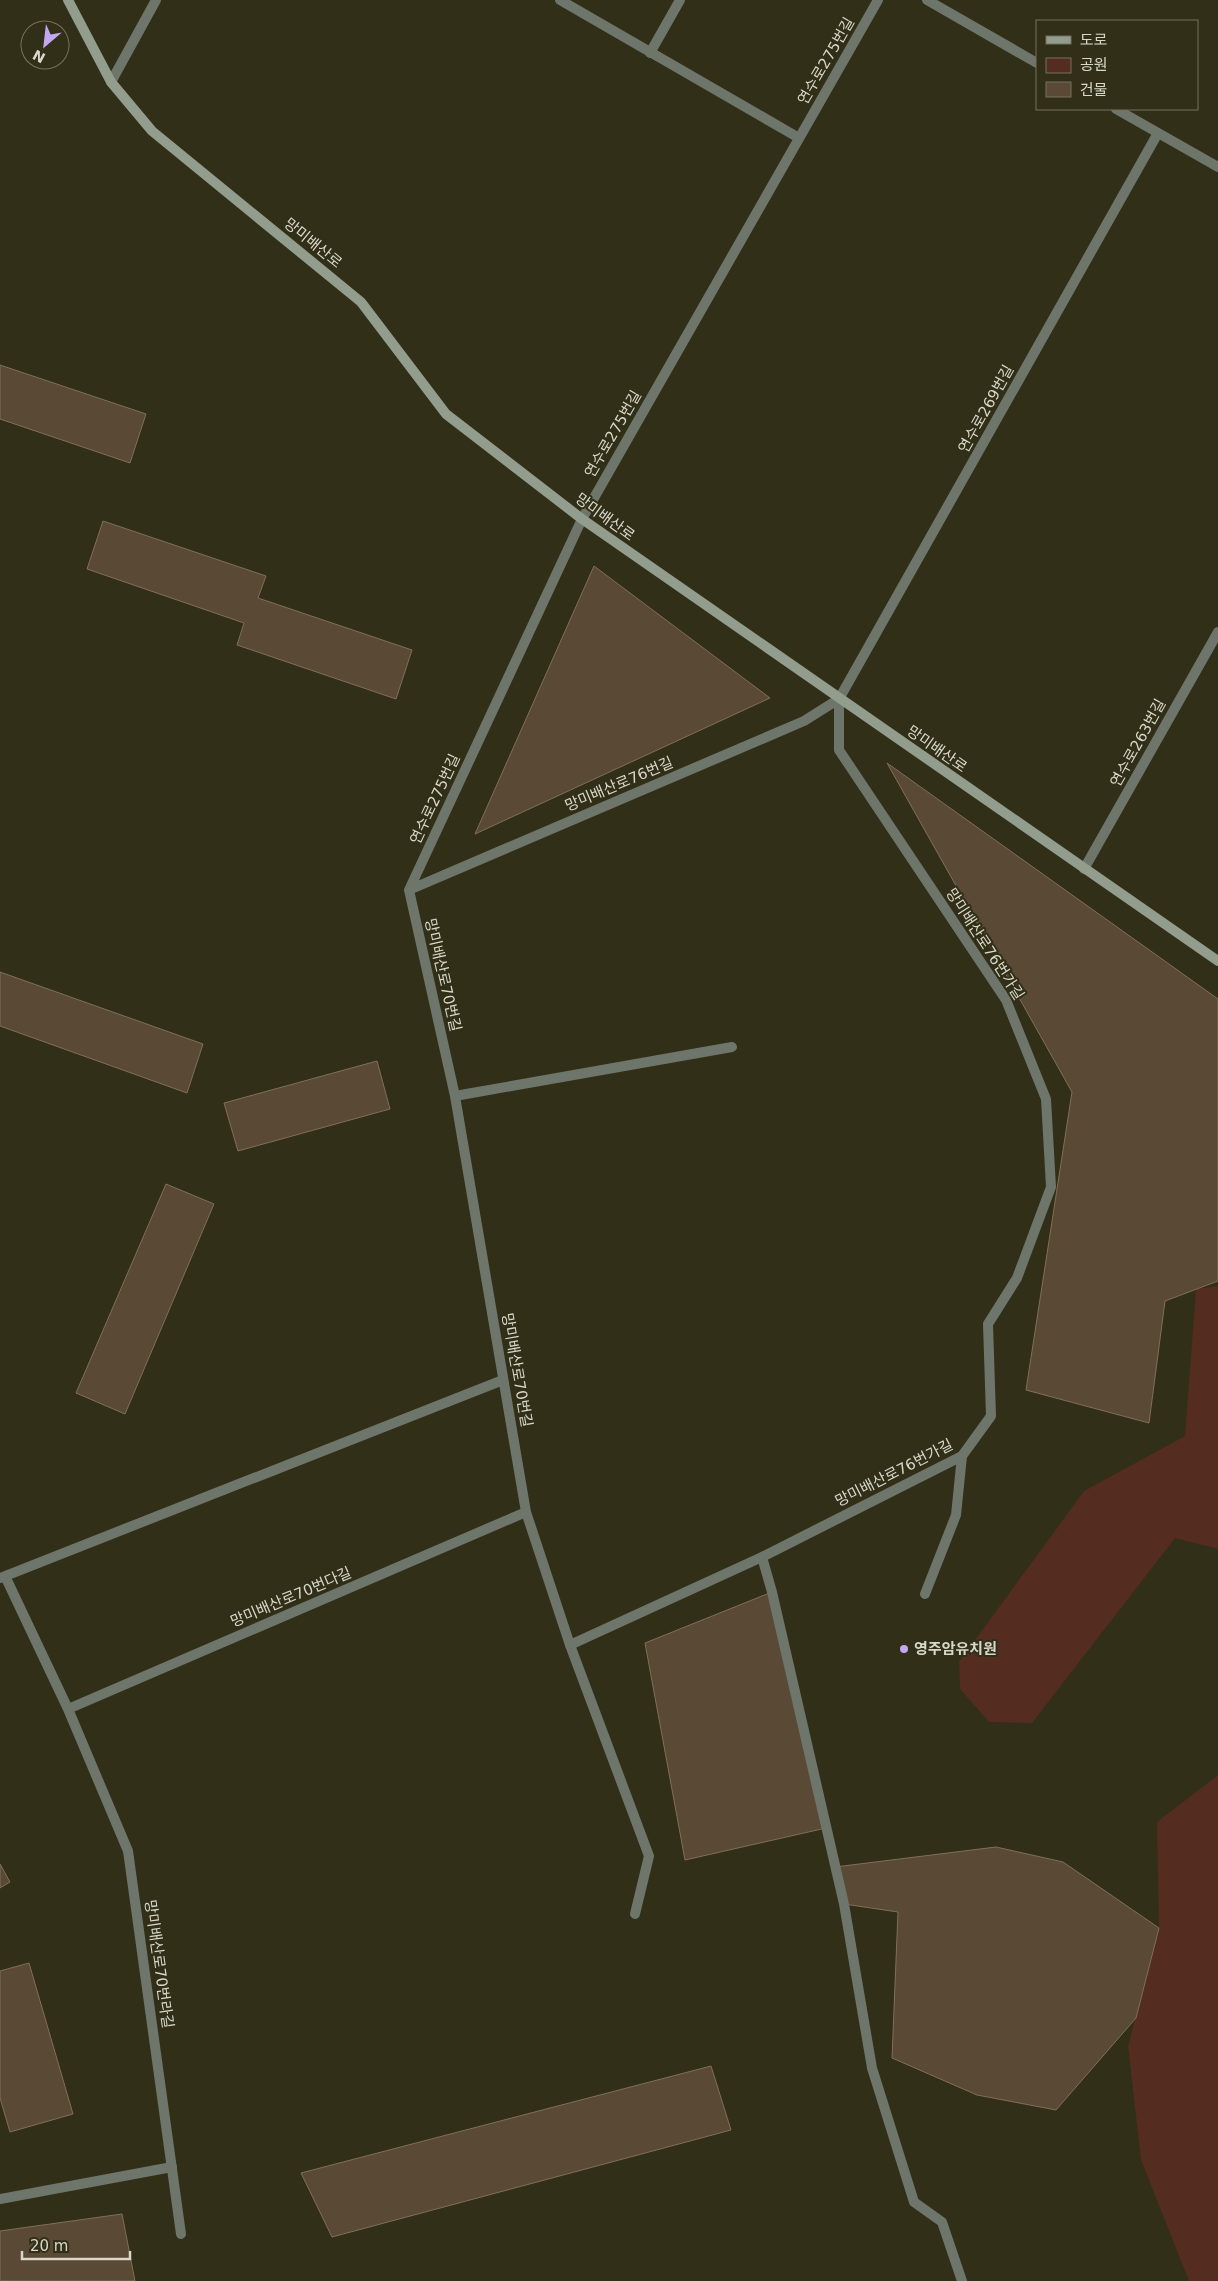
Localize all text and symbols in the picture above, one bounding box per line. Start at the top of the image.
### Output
street label: 연수로275번길 [794,14,858,108]
north arrow [20,20,70,70]
legend [1036,20,1198,110]
text: 도로 [1080,31,1108,49]
text: N [30,47,48,66]
text: 공원 [1080,56,1108,74]
text: 건물 [1080,81,1108,99]
street label: 망미배산로 [281,214,345,272]
street label: 연수로269번길 [954,362,1018,456]
street label: 연수로275번길 [581,387,645,481]
street label: 망미배산로 [572,489,638,545]
street label: 연수로263번길 [1106,696,1170,790]
street label: 망미배산로 [904,722,970,776]
street label: 연수로275번길 [406,751,464,847]
street label: 망미배산로76번길 [562,753,676,815]
street label: 망미배산로76번가길 [942,885,1028,1003]
street label: 망미배산로70번길 [421,917,465,1033]
street label: 망미배산로70번길 [498,1311,536,1429]
street label: 망미배산로76번가길 [832,1436,956,1510]
street label: 망미배산로70번다길 [228,1563,354,1631]
place label: 영주암유치원 [914,1640,997,1658]
marker: 영주암유치원 [898,1643,910,1655]
street label: 망미배산로70번라길 [141,1899,177,2029]
scale bar [22,2228,130,2260]
text: 20 m [30,2237,68,2255]

